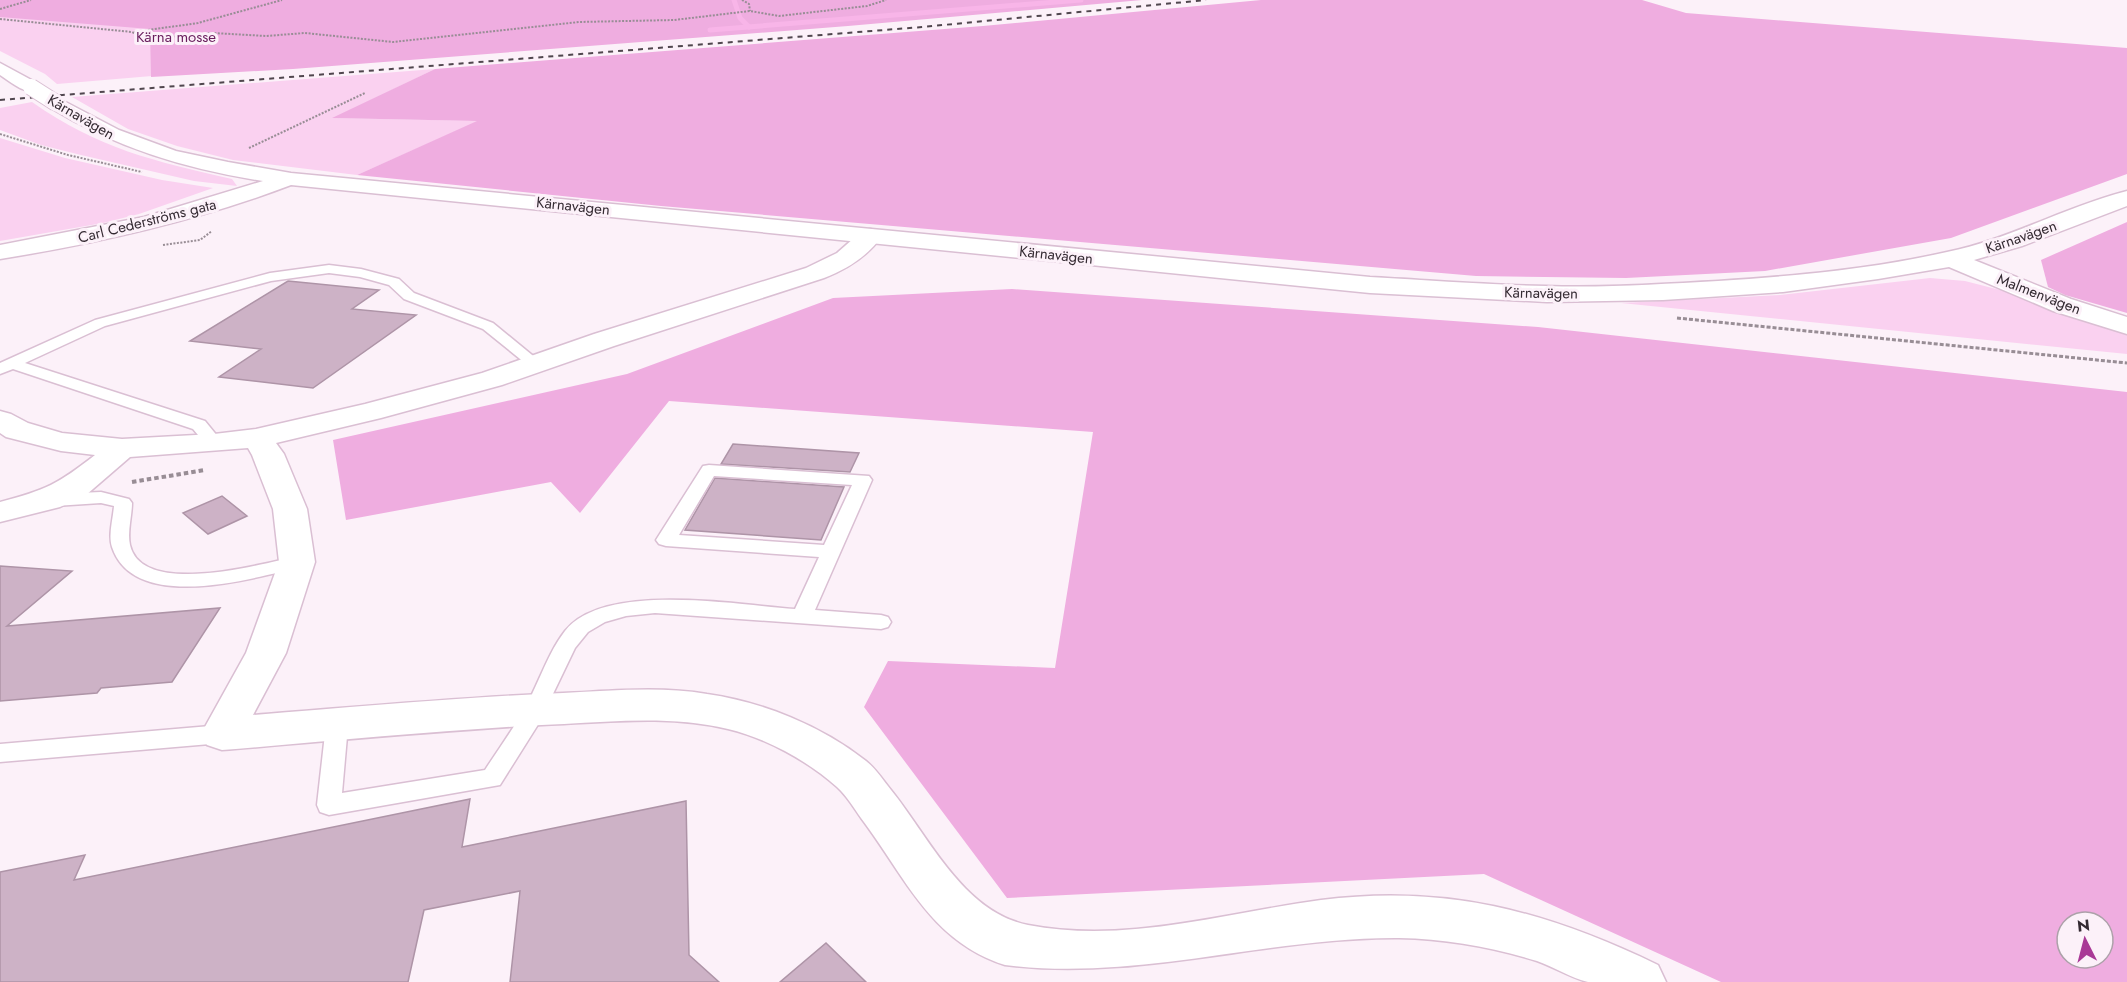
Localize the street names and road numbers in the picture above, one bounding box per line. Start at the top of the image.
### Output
street label: Kärnavägen [43,89,119,145]
street label: Kärnavägen [535,191,611,221]
street label: Carl Cederströms gata [76,193,218,249]
street label: Kärnavägen [1982,215,2060,259]
street label: Kärnavägen [1018,240,1094,270]
street label: Malmenvägen [1994,268,2084,320]
street label: Kärnavägen [1504,281,1578,305]

